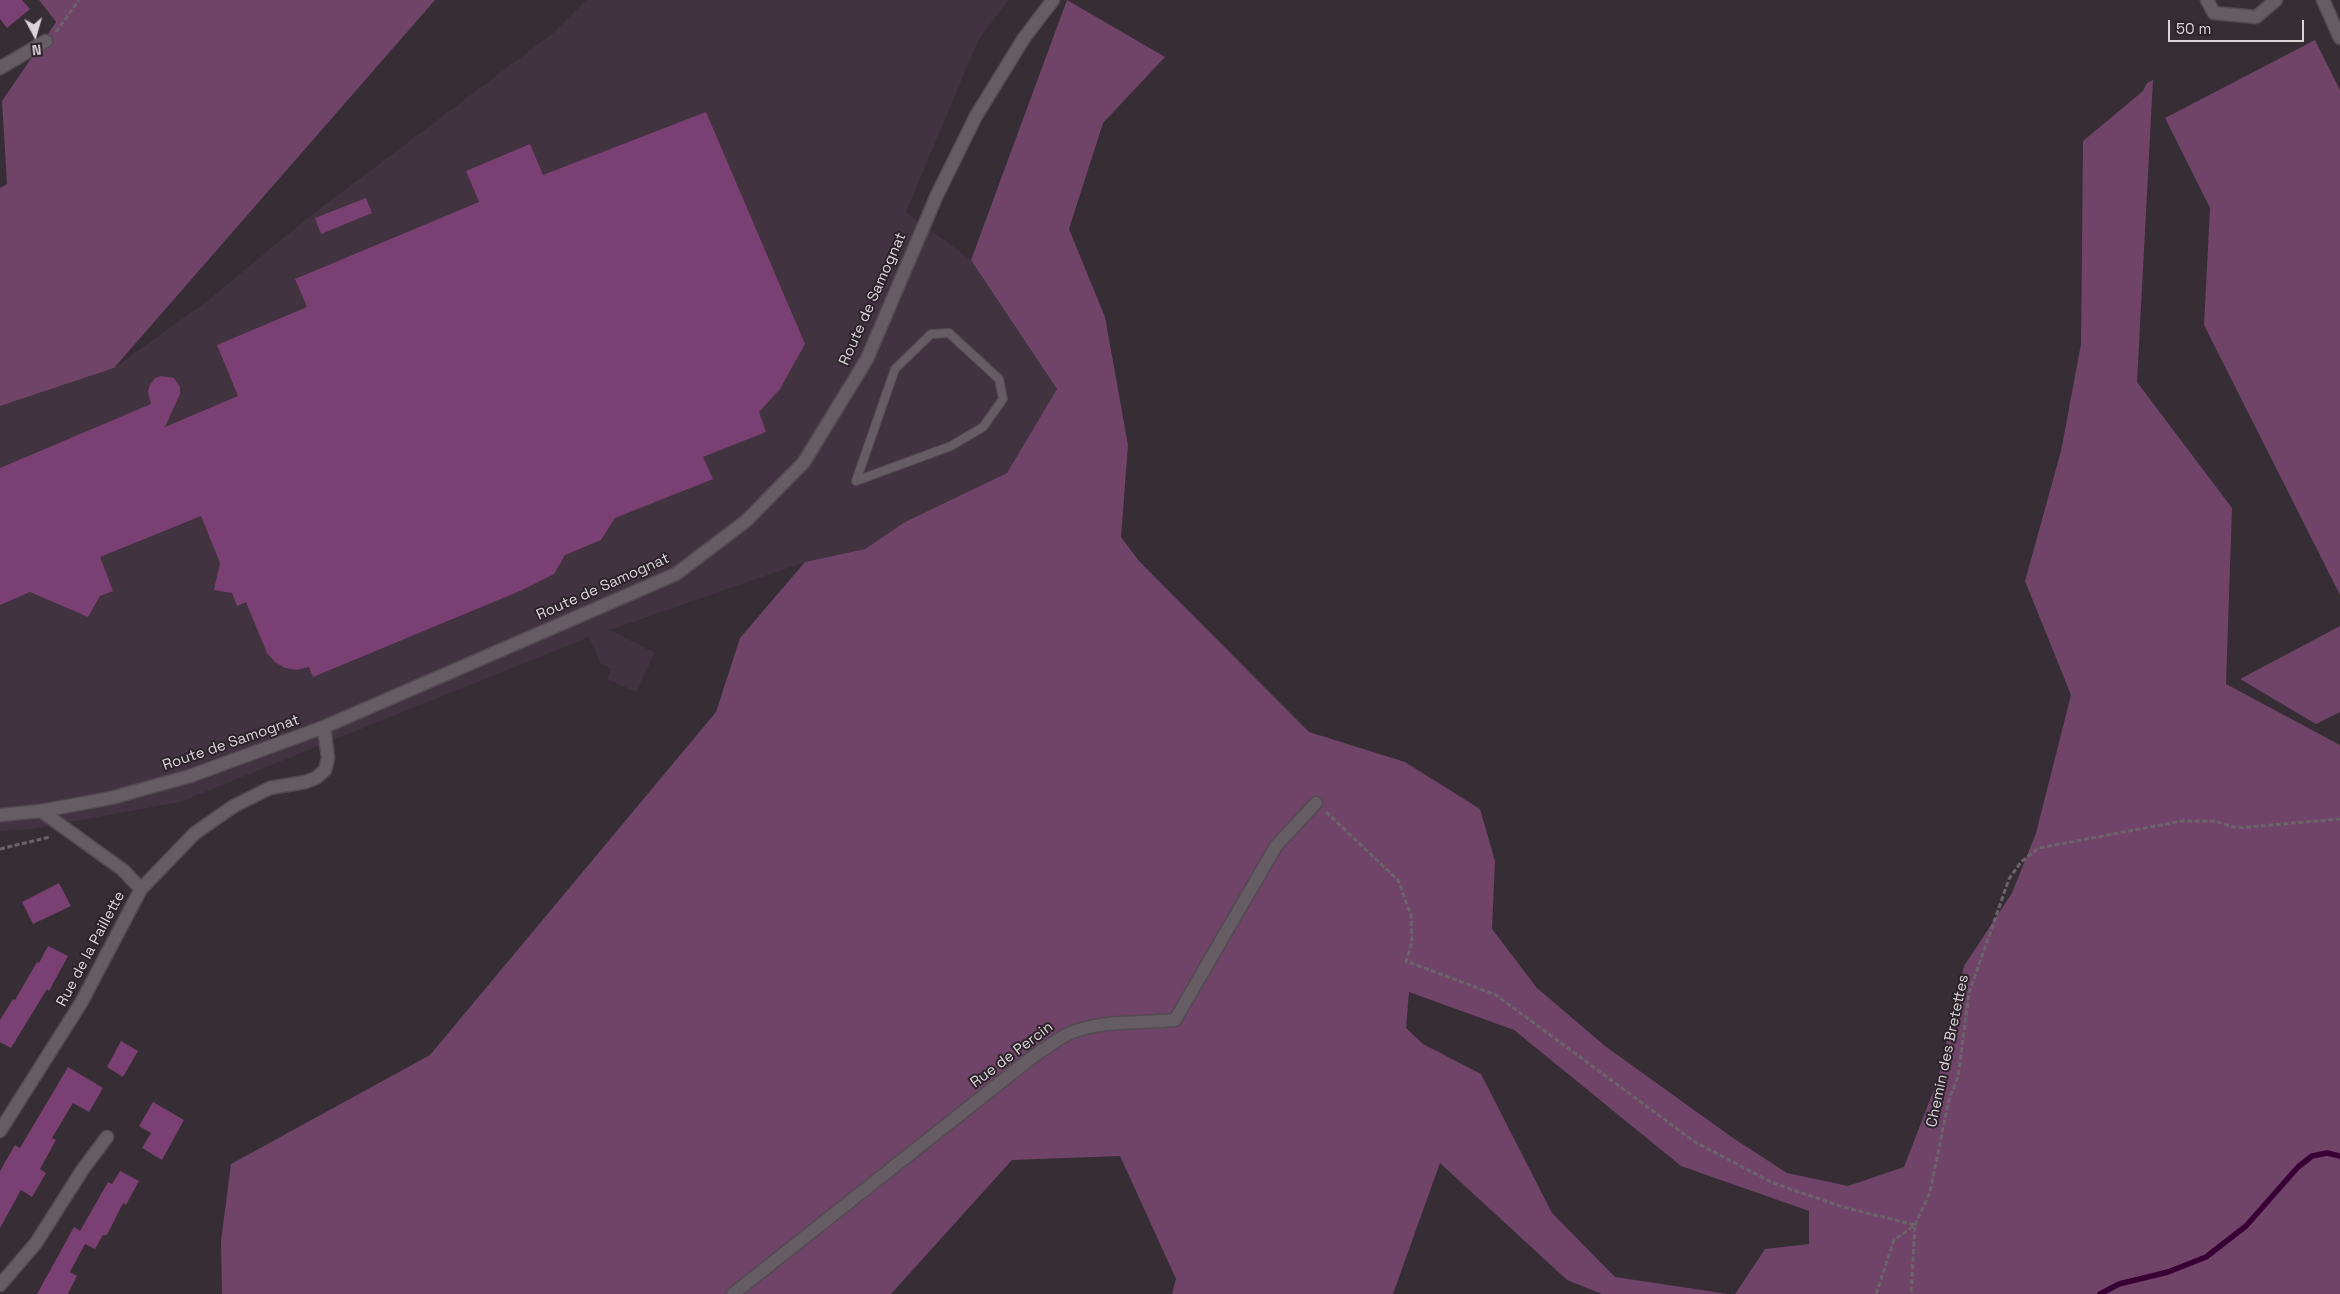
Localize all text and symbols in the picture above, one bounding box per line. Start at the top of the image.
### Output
north arrow [10,10,60,60]
scale bar [2170,10,2306,42]
text: 50 m [2176,19,2211,38]
text: N [31,40,42,59]
street label: Route de Samognat [836,230,910,368]
street label: Route de Samognat [534,550,672,624]
street label: Route de Samognat [160,711,302,775]
street label: Rue de la Paillette [53,888,129,1010]
street label: Chemin des Bretettes [1923,973,1973,1129]
street label: Rue de Percin [967,1018,1057,1092]

